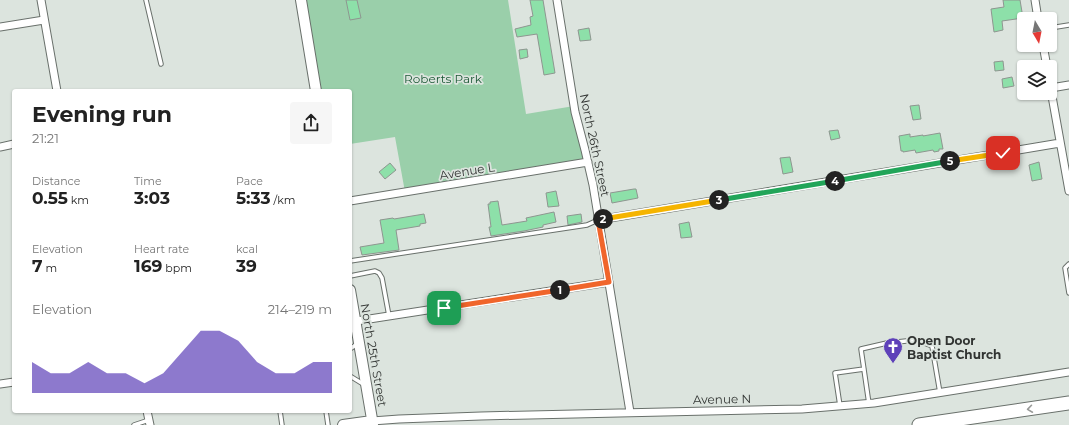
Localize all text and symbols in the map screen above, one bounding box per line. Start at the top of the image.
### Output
north arrow [1017,12,1057,52]
map controls [1017,12,1057,100]
button: layers [1017,60,1057,100]
park label: Roberts Park [404,71,483,86]
street label: North 26th Street [577,92,613,198]
text: Evening run [32,101,172,128]
button: share [290,102,332,144]
text: 21:21 [32,130,59,146]
pin [986,136,1020,170]
icon: check [992,142,1014,164]
pin: 5 [940,151,960,171]
text: 5 [947,154,953,168]
street label: Avenue L [438,159,496,183]
pin: 4 [825,171,845,191]
text: Distance [32,174,80,188]
text: Time [134,174,162,188]
text: Pace [236,174,263,188]
text: 4 [831,174,839,188]
text: 0.55 [32,188,68,208]
text: 3:03 [134,188,170,208]
text: 5:33 [236,188,271,208]
pin: 3 [709,190,729,210]
text: km [68,193,89,207]
text: /km [271,193,295,207]
text: 3 [716,193,722,207]
pin: 2 [593,209,613,229]
text: 2 [600,212,606,226]
text: Elevation [32,242,83,256]
text: Heart rate [134,242,189,256]
text: kcal [236,242,258,256]
text: 7 [32,256,43,276]
text: 169 [134,256,162,276]
text: 39 [236,256,257,276]
text: m [43,261,57,275]
text: bpm [162,261,192,275]
pin: 1 [550,280,570,300]
text: 1 [558,283,562,297]
pin [427,291,461,325]
icon: arrive [433,297,455,319]
text: Elevation [32,301,92,317]
text: 214–219 m [268,301,332,317]
street label: North 25th Street [358,302,390,408]
place label: Open Door Baptist Church [907,333,1001,362]
church icon: Open Door Baptist Church [882,336,904,364]
street label: Avenue N [693,391,751,407]
one-way arrow [1027,404,1033,413]

